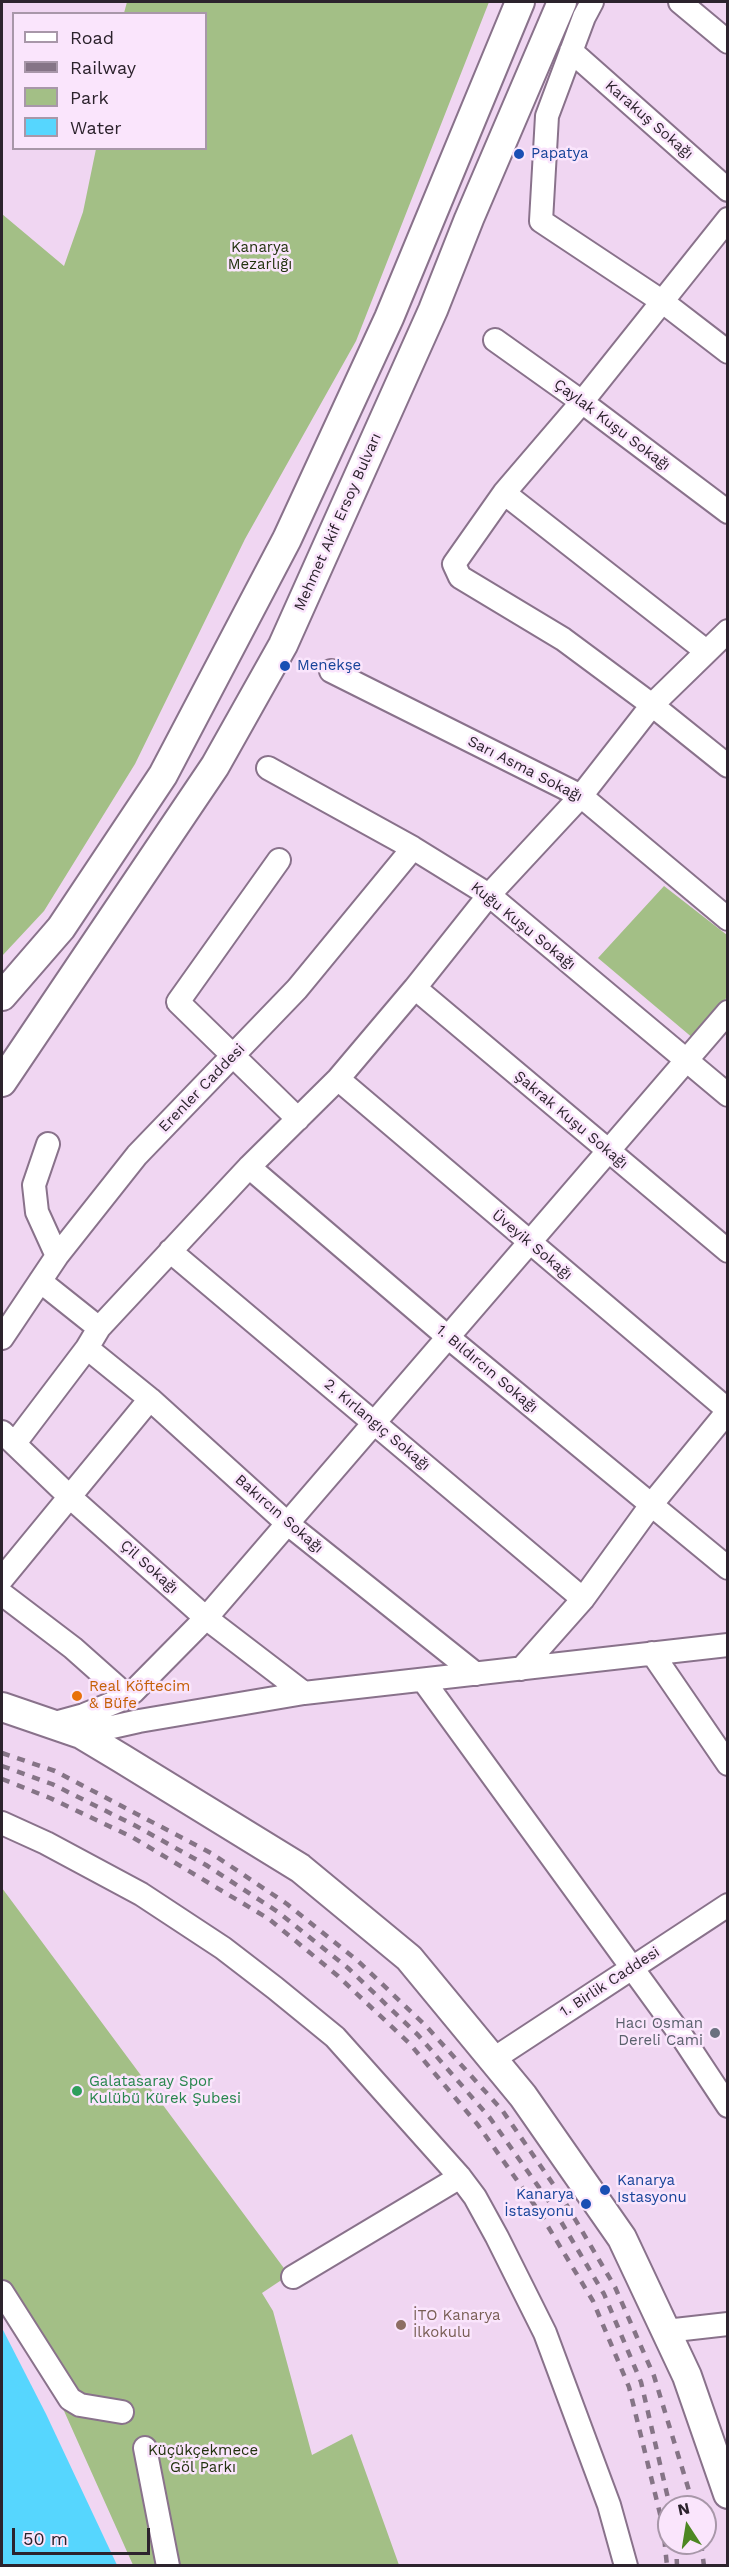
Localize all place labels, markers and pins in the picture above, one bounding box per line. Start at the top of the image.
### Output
place label: Papatya [531,145,589,163]
marker: Papatya [512,147,526,161]
place label: Menekşe [297,657,361,675]
marker: Menekşe [278,659,292,673]
place label: Real Köftecim & Büfe [89,1678,190,1713]
marker: Real Köftecim & Büfe [70,1689,84,1703]
place label: Hacı Osman Dereli Cami [615,2015,703,2050]
marker: Hacı Osman Dereli Cami [708,2026,722,2040]
place label: Galatasaray Spor Kulübü Kürek Şubesi [89,2073,241,2108]
marker: Galatasaray Spor Kulübü Kürek Şubesi [70,2084,84,2098]
place label: Kanarya Istasyonu [617,2172,687,2207]
marker: Kanarya Istasyonu [598,2183,612,2197]
place label: Kanarya İstasyonu [504,2186,574,2221]
marker: Kanarya İstasyonu [579,2197,593,2211]
place label: İTO Kanarya İlkokulu [413,2307,501,2342]
marker: İTO Kanarya İlkokulu [394,2318,408,2332]

